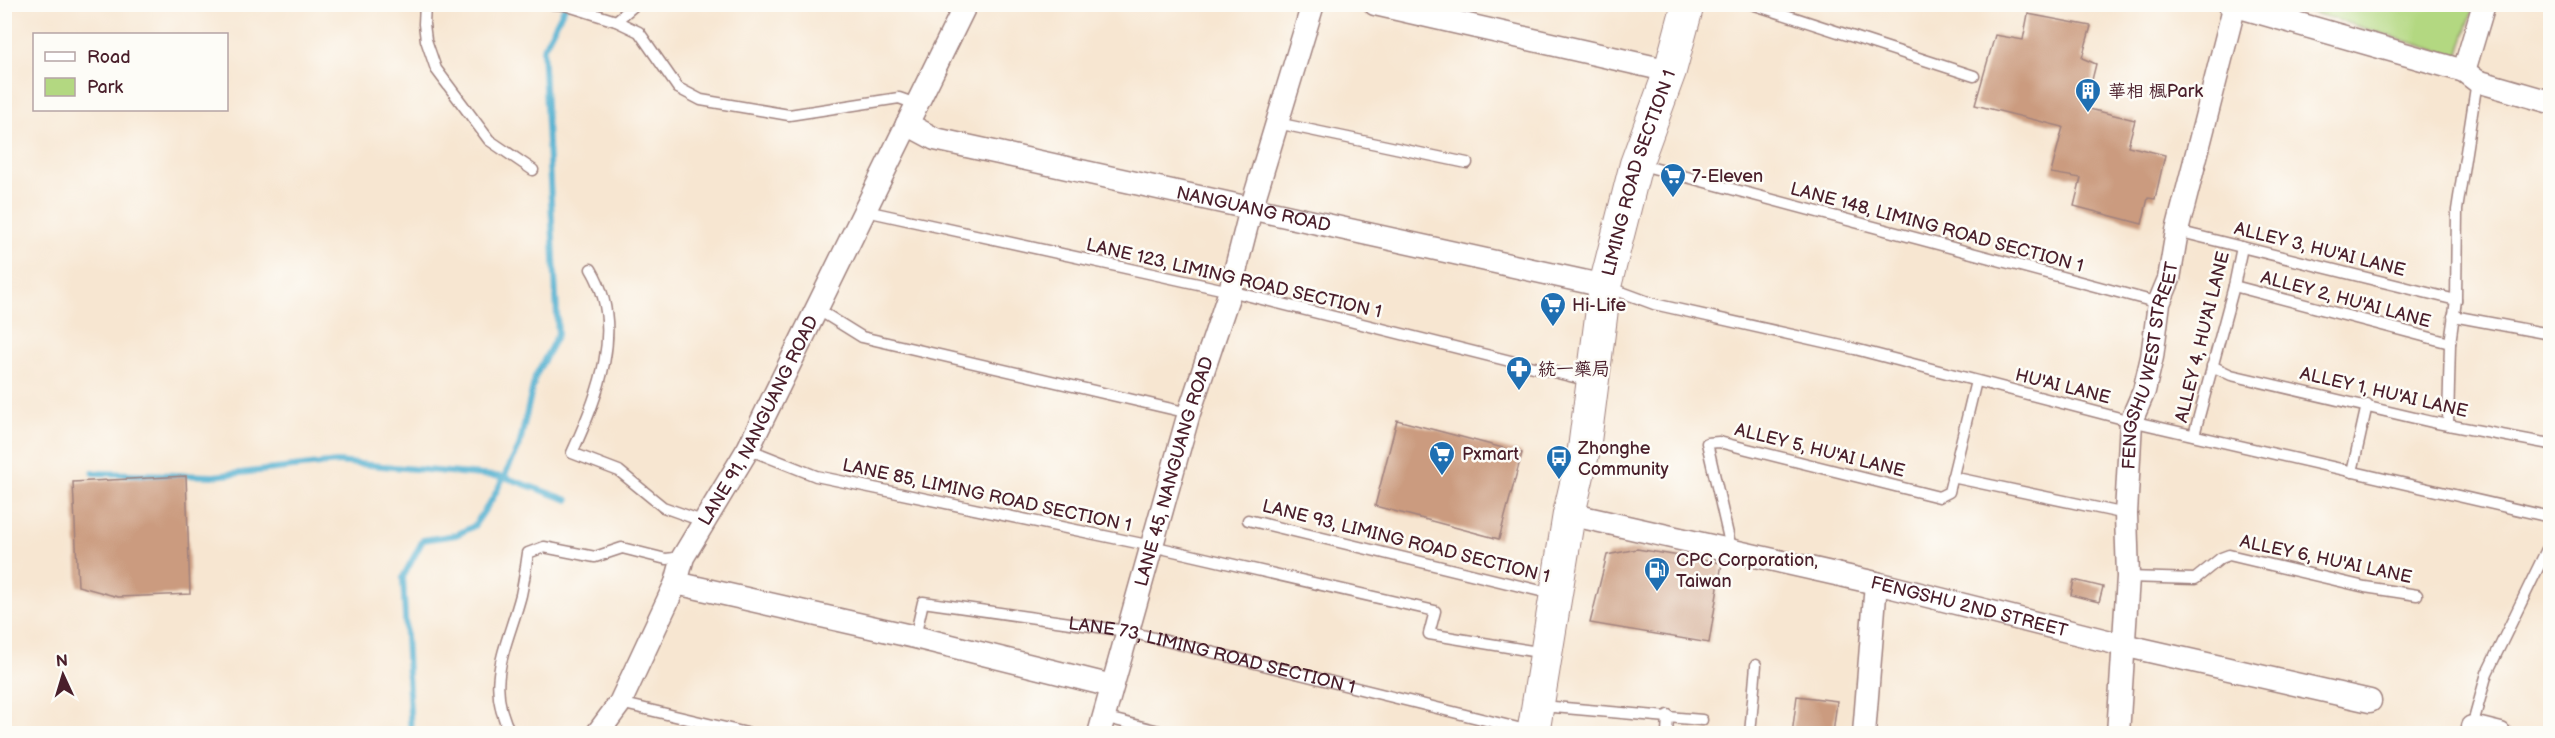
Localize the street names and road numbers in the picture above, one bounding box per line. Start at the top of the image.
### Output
street label: LIMING ROAD SECTION 1 [1598,67,1680,278]
street label: LANE 148, LIMING ROAD SECTION 1 [1788,178,2086,277]
street label: NANGUANG ROAD [1174,182,1333,237]
street label: ALLEY 3, HU'AI LANE [2232,218,2408,281]
street label: LANE 123, LIMING ROAD SECTION 1 [1084,234,1384,323]
street label: ALLEY 4, HU'AI LANE [2171,249,2234,425]
street label: FENGSHU WEST STREET [2118,260,2183,470]
street label: ALLEY 2, HU'AI LANE [2259,267,2433,332]
street label: LANE 91, NANGUANG ROAD [694,312,823,529]
street label: LANE 45, NANGUANG ROAD [1131,354,1218,589]
street label: ALLEY 1, HU'AI LANE [2298,363,2470,422]
street label: HU'AI LANE [2013,365,2113,408]
street label: ALLEY 5, HU'AI LANE [1733,419,1907,482]
street label: LANE 85, LIMING ROAD SECTION 1 [840,455,1133,536]
street label: LANE 93, LIMING ROAD SECTION 1 [1260,496,1552,587]
street label: ALLEY 6, HU'AI LANE [2238,531,2414,588]
street label: FENGSHU 2ND STREET [1869,572,2070,642]
street label: LANE 73, LIMING ROAD SECTION 1 [1067,613,1357,698]

